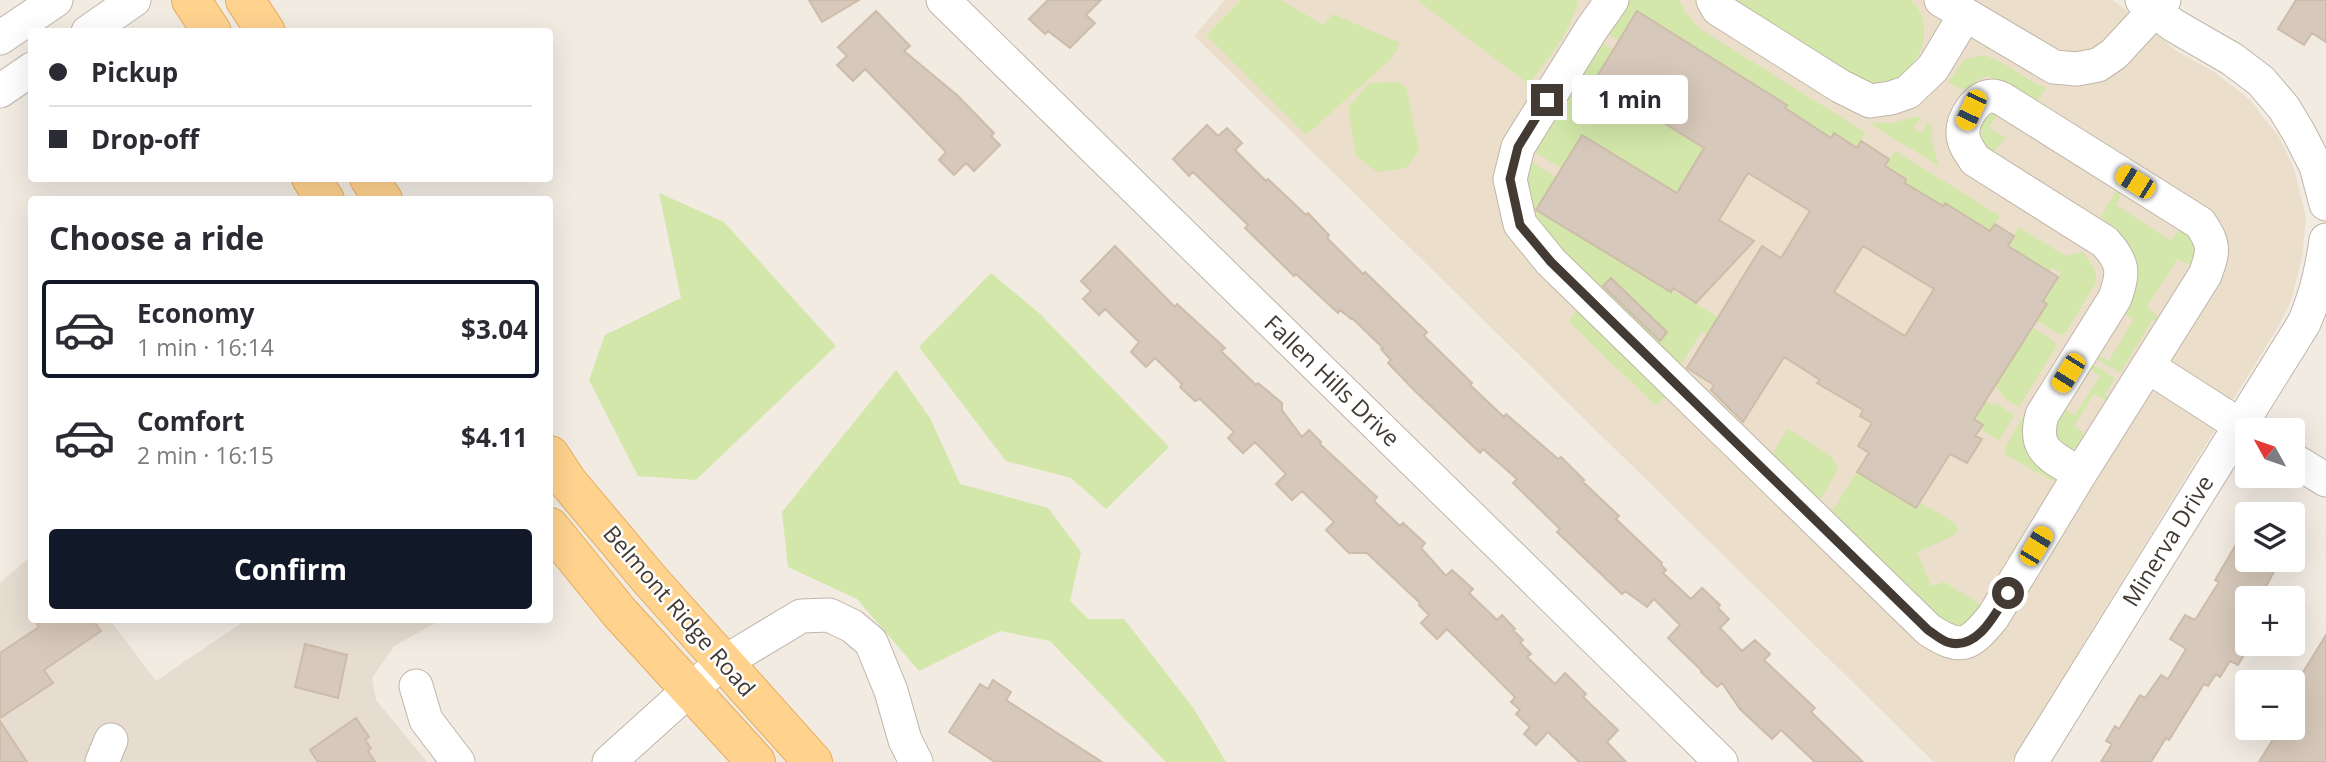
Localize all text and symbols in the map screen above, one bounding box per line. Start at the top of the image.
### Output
text: Pickup [91,54,178,90]
callout: 1 min [1572,76,1687,124]
text: 1 min [1598,83,1662,115]
route end [1531,84,1563,116]
car [1953,87,1990,133]
text: Drop-off [91,121,199,157]
car [2112,162,2159,202]
text: Choose a ride [49,216,264,259]
text: Economy [137,295,255,331]
icon: car [53,298,116,361]
street label: Fallen Hills Drive [1258,307,1407,453]
text: $3.04 [461,311,528,347]
text: 1 min · 16:14 [137,331,274,363]
car [2048,350,2089,396]
text: Comfort [137,403,244,439]
icon: car [53,406,116,469]
north arrow [2235,418,2305,488]
map controls [2235,418,2305,740]
text: $4.11 [461,419,528,455]
text: 2 min · 16:15 [137,439,274,471]
street label: Minerva Drive [2114,469,2220,612]
button: layers [2235,502,2305,572]
street label: Belmont Ridge Road [596,518,763,703]
car [2017,523,2056,569]
button: Confirm [49,529,532,609]
route start [1992,577,2024,609]
button: + [2235,586,2305,656]
button: − [2235,670,2305,740]

